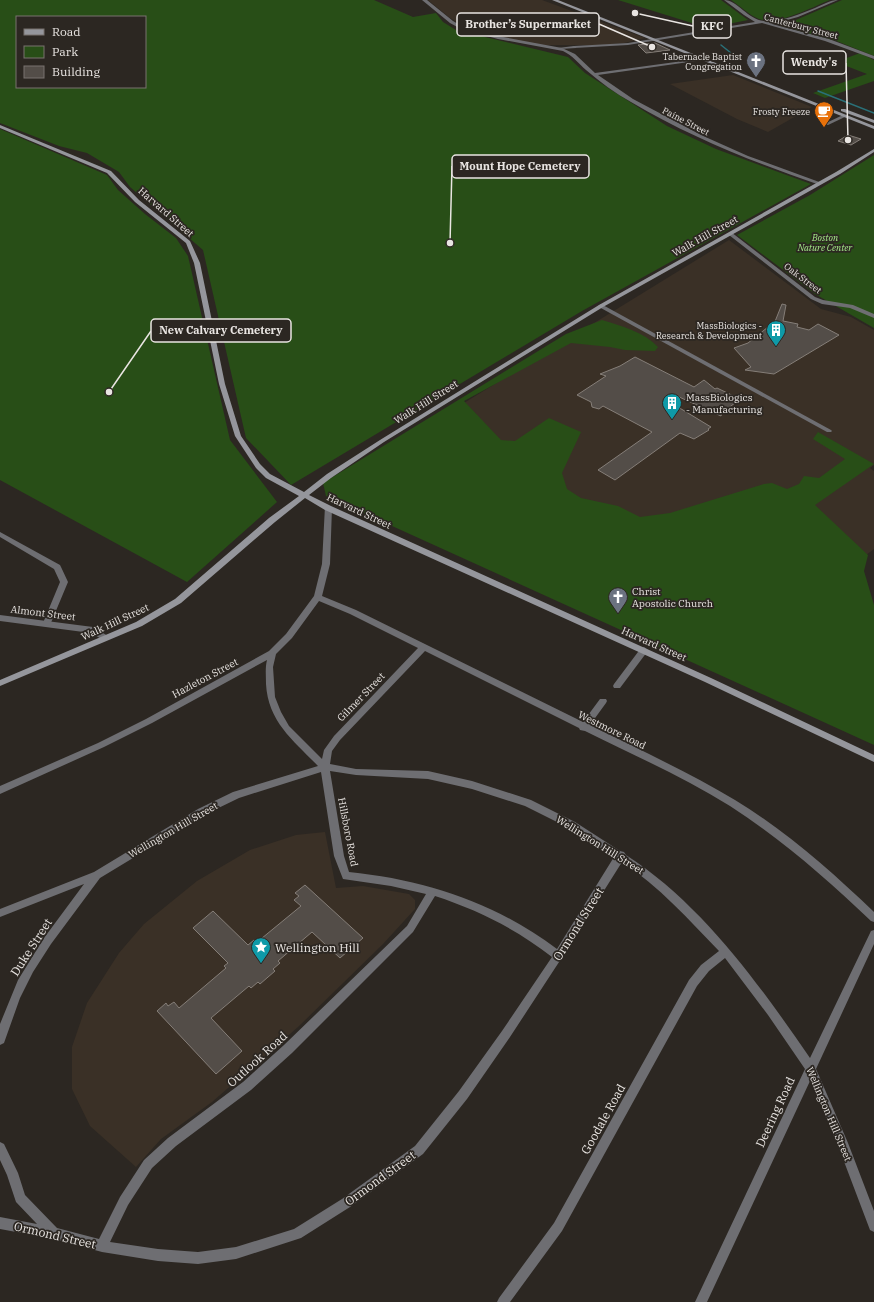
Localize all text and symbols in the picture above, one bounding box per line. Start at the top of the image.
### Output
street label: Canterbury Street [763,11,839,41]
callout: Brother’s Supermarket [457,13,599,36]
callout: KFC [693,15,731,38]
legend [16,16,146,88]
text: Brother’s Supermarket [465,17,591,31]
text: KFC [701,19,723,33]
text: Road [52,24,81,39]
text: Park [52,44,78,59]
church icon: Tabernacle Baptist Congregation [745,50,767,78]
place label: Tabernacle Baptist Congregation [662,51,742,72]
callout: Wendy's [783,51,846,74]
text: Wendy's [791,55,838,69]
text: Building [52,64,100,79]
cafe icon: Frosty Freeze [813,100,835,128]
street label: Paine Street [661,104,711,138]
place label: Frosty Freeze [753,106,810,117]
callout: Mount Hope Cemetery [452,155,589,178]
text: Mount Hope Cemetery [459,159,581,173]
street label: Harvard Street [135,184,197,240]
street label: Walk Hill Street [670,212,741,259]
park label: Boston Nature Center [797,232,853,253]
street label: Oak Street [782,260,824,296]
callout: New Calvary Cemetery [151,319,291,342]
building icon: MassBiologics - Research & Development [765,319,787,347]
place label: MassBiologics - Research & Development [656,320,762,341]
text: New Calvary Cemetery [159,323,283,337]
street label: Walk Hill Street [392,377,461,427]
place label: MassBiologics - Manufacturing [686,391,763,416]
building icon: MassBiologics - Manufacturing [661,392,683,420]
street label: Harvard Street [325,490,394,532]
place label: Christ Apostolic Church [632,585,713,610]
church icon: Christ Apostolic Church [607,586,629,614]
street label: Walk Hill Street [79,600,151,643]
street label: Almont Street [10,603,77,623]
street label: Harvard Street [620,624,689,664]
street label: Hazleton Street [170,655,241,701]
street label: Gilmer Street [334,669,388,724]
street label: Westmore Road [576,708,648,752]
street label: Hillsboro Road [335,796,361,868]
street label: Wellington Hill Street [126,799,220,861]
street label: Wellington Hill Street [554,813,647,877]
street label: Ormond Street [549,885,607,963]
street label: Duke Street [7,915,55,979]
place icon: Wellington Hill [250,936,272,964]
place label: Wellington Hill [275,940,360,955]
street label: Outlook Road [224,1028,290,1090]
street label: Wellington Hill Street [803,1065,855,1163]
street label: Deering Road [752,1074,798,1150]
street label: Goodale Road [578,1081,628,1157]
street label: Ormond Street [342,1147,418,1209]
street label: Ormond Street [13,1218,97,1252]

